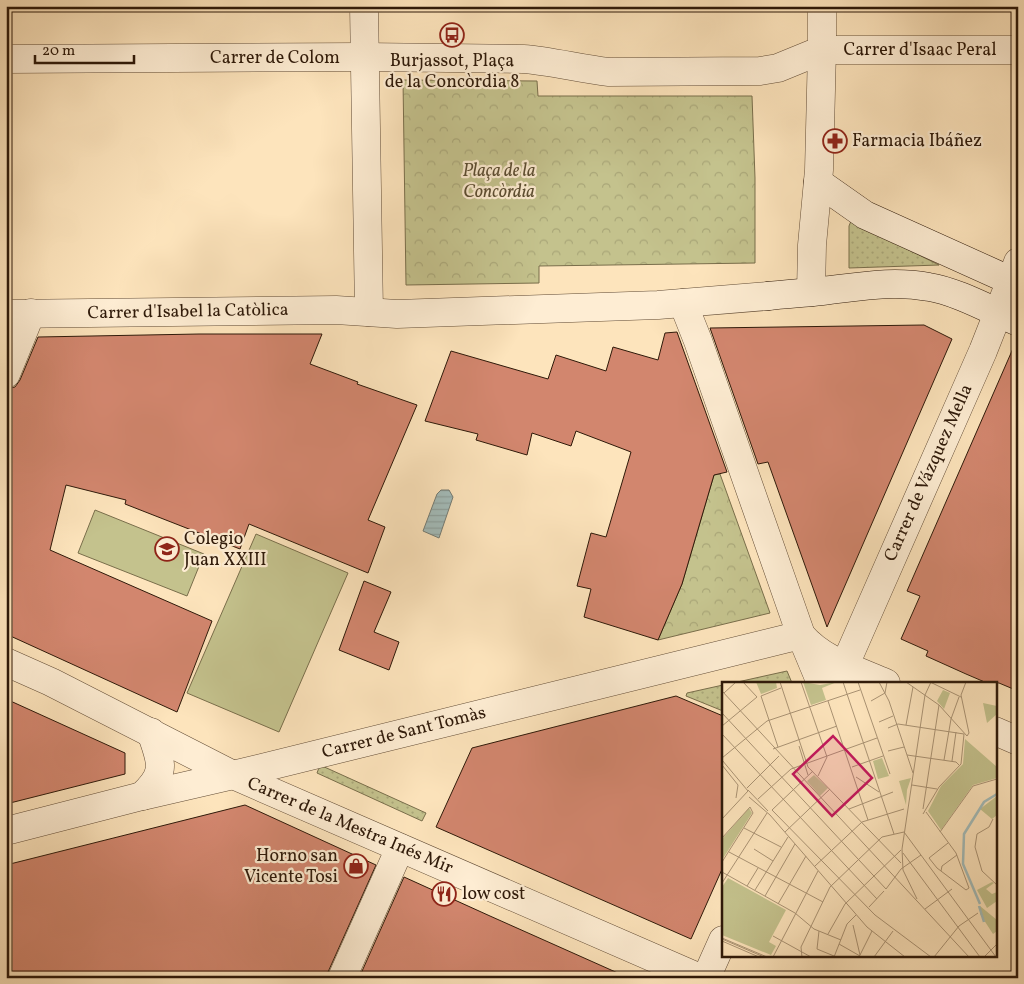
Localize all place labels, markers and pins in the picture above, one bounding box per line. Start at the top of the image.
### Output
bus stop icon: Burjassot, Plaça de la Concòrdia 8 [439,22,465,48]
place label: Burjassot, Plaça de la Concòrdia 8 [385,49,519,95]
pharmacy icon: Farmacia Ibáñez [822,128,848,154]
place label: Farmacia Ibáñez [852,129,982,154]
place label: Colegio Juan XXIII [184,527,267,573]
school or university icon: Colegio Juan XXIII [154,536,180,562]
place label: Horno san Vicente Tosi [244,844,338,890]
shop icon: Horno san Vicente Tosi [343,853,369,879]
restaurant icon: low cost [431,881,457,907]
place label: low cost [462,882,525,907]

